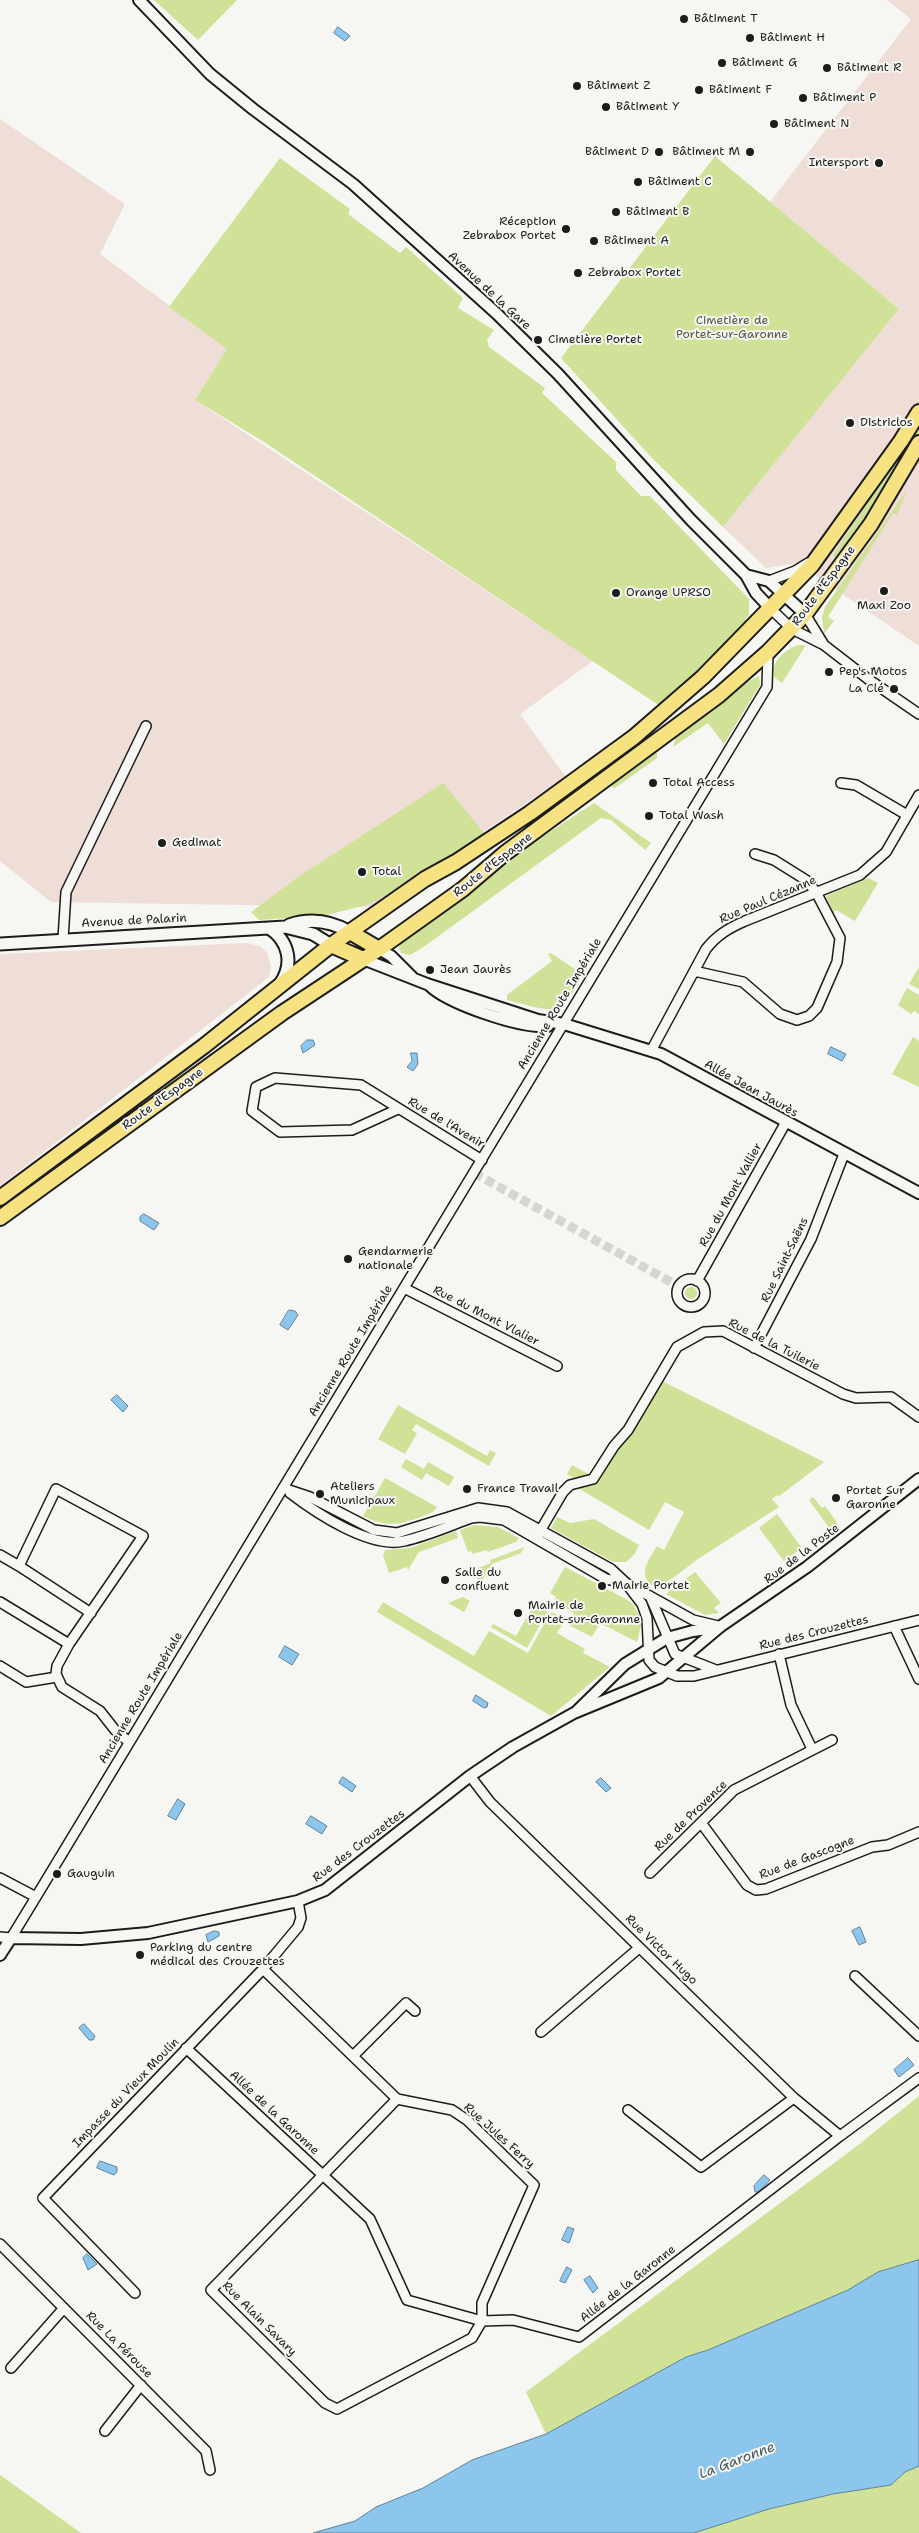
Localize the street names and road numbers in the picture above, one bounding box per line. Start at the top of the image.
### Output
street label: Avenue de la Gare [445,249,533,333]
street label: Route d'Espagne [789,543,859,629]
street label: Route d'Espagne [451,830,535,900]
street label: Rue Paul Cézanne [717,873,819,927]
street label: Avenue de Palarin [81,911,187,931]
street label: Ancienne Route Impériale [515,936,605,1072]
street label: Allée Jean Jaurès [702,1057,800,1121]
street label: Route d'Espagne [120,1065,206,1133]
street label: Rue de l'Avenir [405,1095,487,1151]
street label: Rue du Mont Vallier [696,1141,766,1249]
street label: Rue Saint-Saëns [758,1215,812,1305]
street label: Ancienne Route Impériale [306,1283,396,1419]
street label: Rue du Mont Vlalier [430,1283,542,1349]
street label: Rue de la Tuilerie [726,1316,822,1374]
street label: Rue de la Poste [762,1521,842,1587]
street label: Rue des Crouzettes [758,1612,870,1654]
street label: Ancienne Route Impériale [96,1630,186,1766]
street label: Rue de Provence [652,1778,730,1854]
street label: Rue des Crouzettes [310,1807,408,1885]
street label: Rue de Gascogne [757,1833,857,1883]
street label: Rue Victor Hugo [622,1912,700,1988]
street label: Impasse du Vieux Moulin [70,2035,182,2151]
street label: Allée de la Garonne [226,2068,322,2158]
street label: Rue Jules Ferry [461,2100,537,2172]
street label: Allée de la Garonne [577,2242,679,2326]
street label: Rue Alain Savary [219,2279,299,2359]
street label: Rue La Pérouse [83,2309,155,2381]

